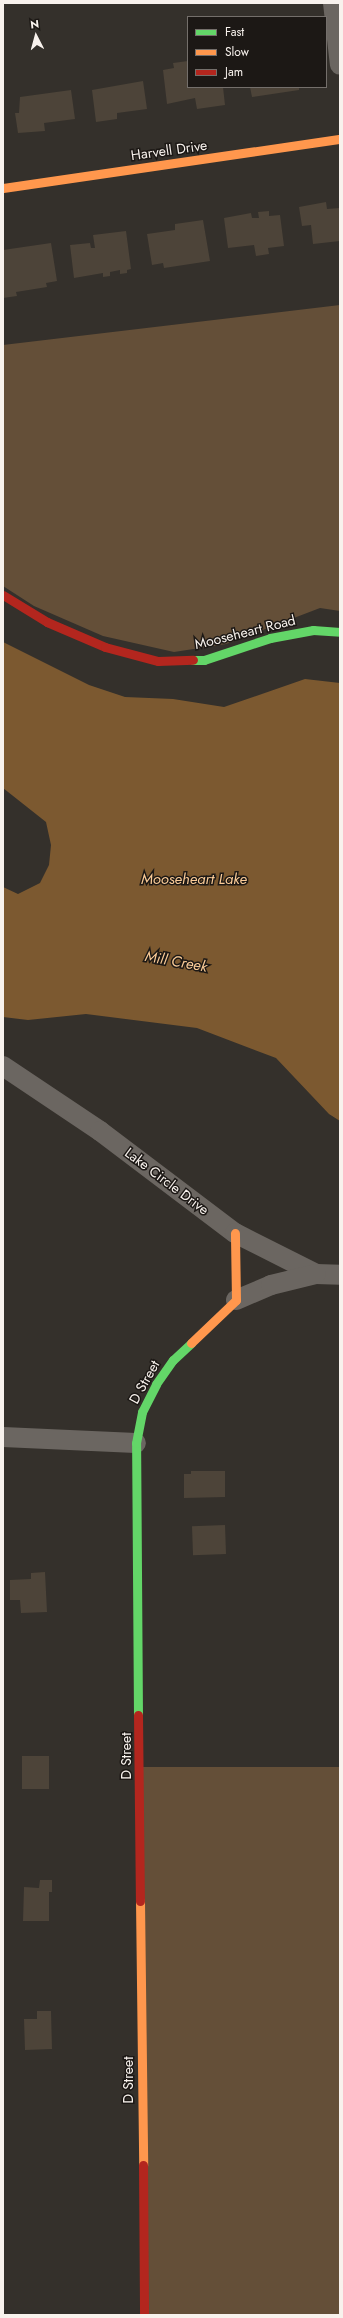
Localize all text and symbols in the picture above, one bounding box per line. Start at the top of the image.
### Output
north arrow [16,16,56,56]
text: N [30,16,40,32]
legend [187,16,327,88]
text: Fast [225,23,244,41]
text: Slow [225,43,249,61]
text: Jam [225,63,243,81]
street label: Harvell Drive [130,136,208,164]
street label: Mooseheart Road [193,611,297,653]
water label: Mooseheart Lake [141,871,247,889]
water label: Mill Creek [143,948,209,976]
street label: Lake Circle Drive [122,1144,212,1218]
street label: D Street [125,1357,163,1407]
street label: D Street [118,1732,134,1780]
street label: D Street [120,2056,136,2104]

